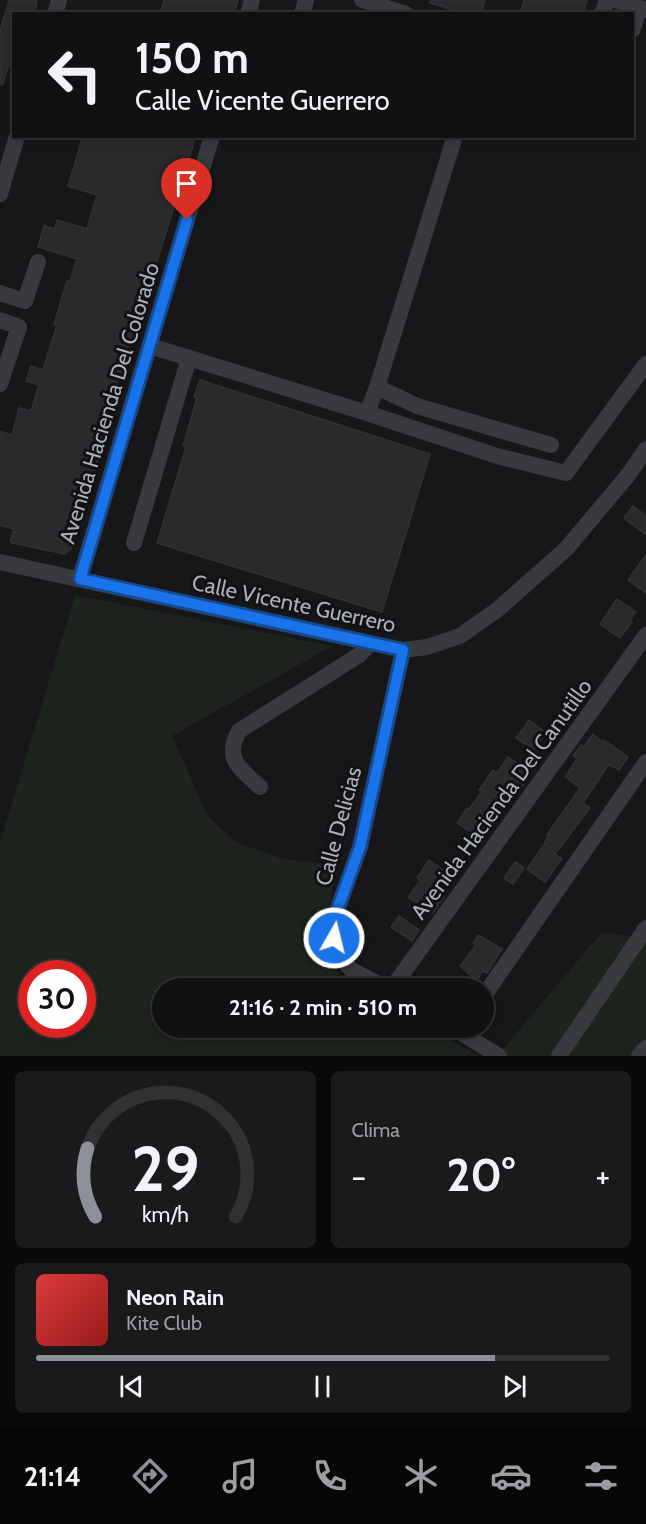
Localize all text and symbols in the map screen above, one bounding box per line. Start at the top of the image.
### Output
text: 150 m [135,32,249,84]
icon: left [36,36,114,114]
text: Calle Vicente Guerrero [135,84,390,117]
pin [161,158,212,220]
icon: arrive [170,167,203,200]
street label: Avenida Hacienda Del Colorado [54,259,165,547]
street label: Calle Vicente Guerrero [190,569,398,638]
street label: Avenida Hacienda Del Canutillo [405,674,598,925]
street label: Calle Delicias [310,764,367,888]
position arrow [302,906,366,970]
speed limit sign: 30 [18,960,96,1038]
text: 21:16 · 2 min · 510 m [229,994,417,1021]
text: Clima [352,1118,400,1142]
text: 29 [131,1131,199,1207]
text: 20° [446,1148,515,1202]
text: − [352,1156,366,1196]
text: + [595,1156,610,1196]
text: km/h [142,1201,189,1227]
text: Neon Rain [126,1284,224,1311]
text: Kite Club [126,1311,202,1335]
icon: previous [115,1370,148,1403]
icon: pause [306,1370,339,1403]
icon: next [498,1370,531,1403]
icon: directions [129,1455,171,1497]
icon: music [219,1455,261,1497]
icon: phone [309,1455,351,1497]
icon: climate [400,1455,442,1497]
icon: car [490,1455,532,1497]
icon: filters [580,1455,622,1497]
text: 21:14 [24,1460,81,1493]

